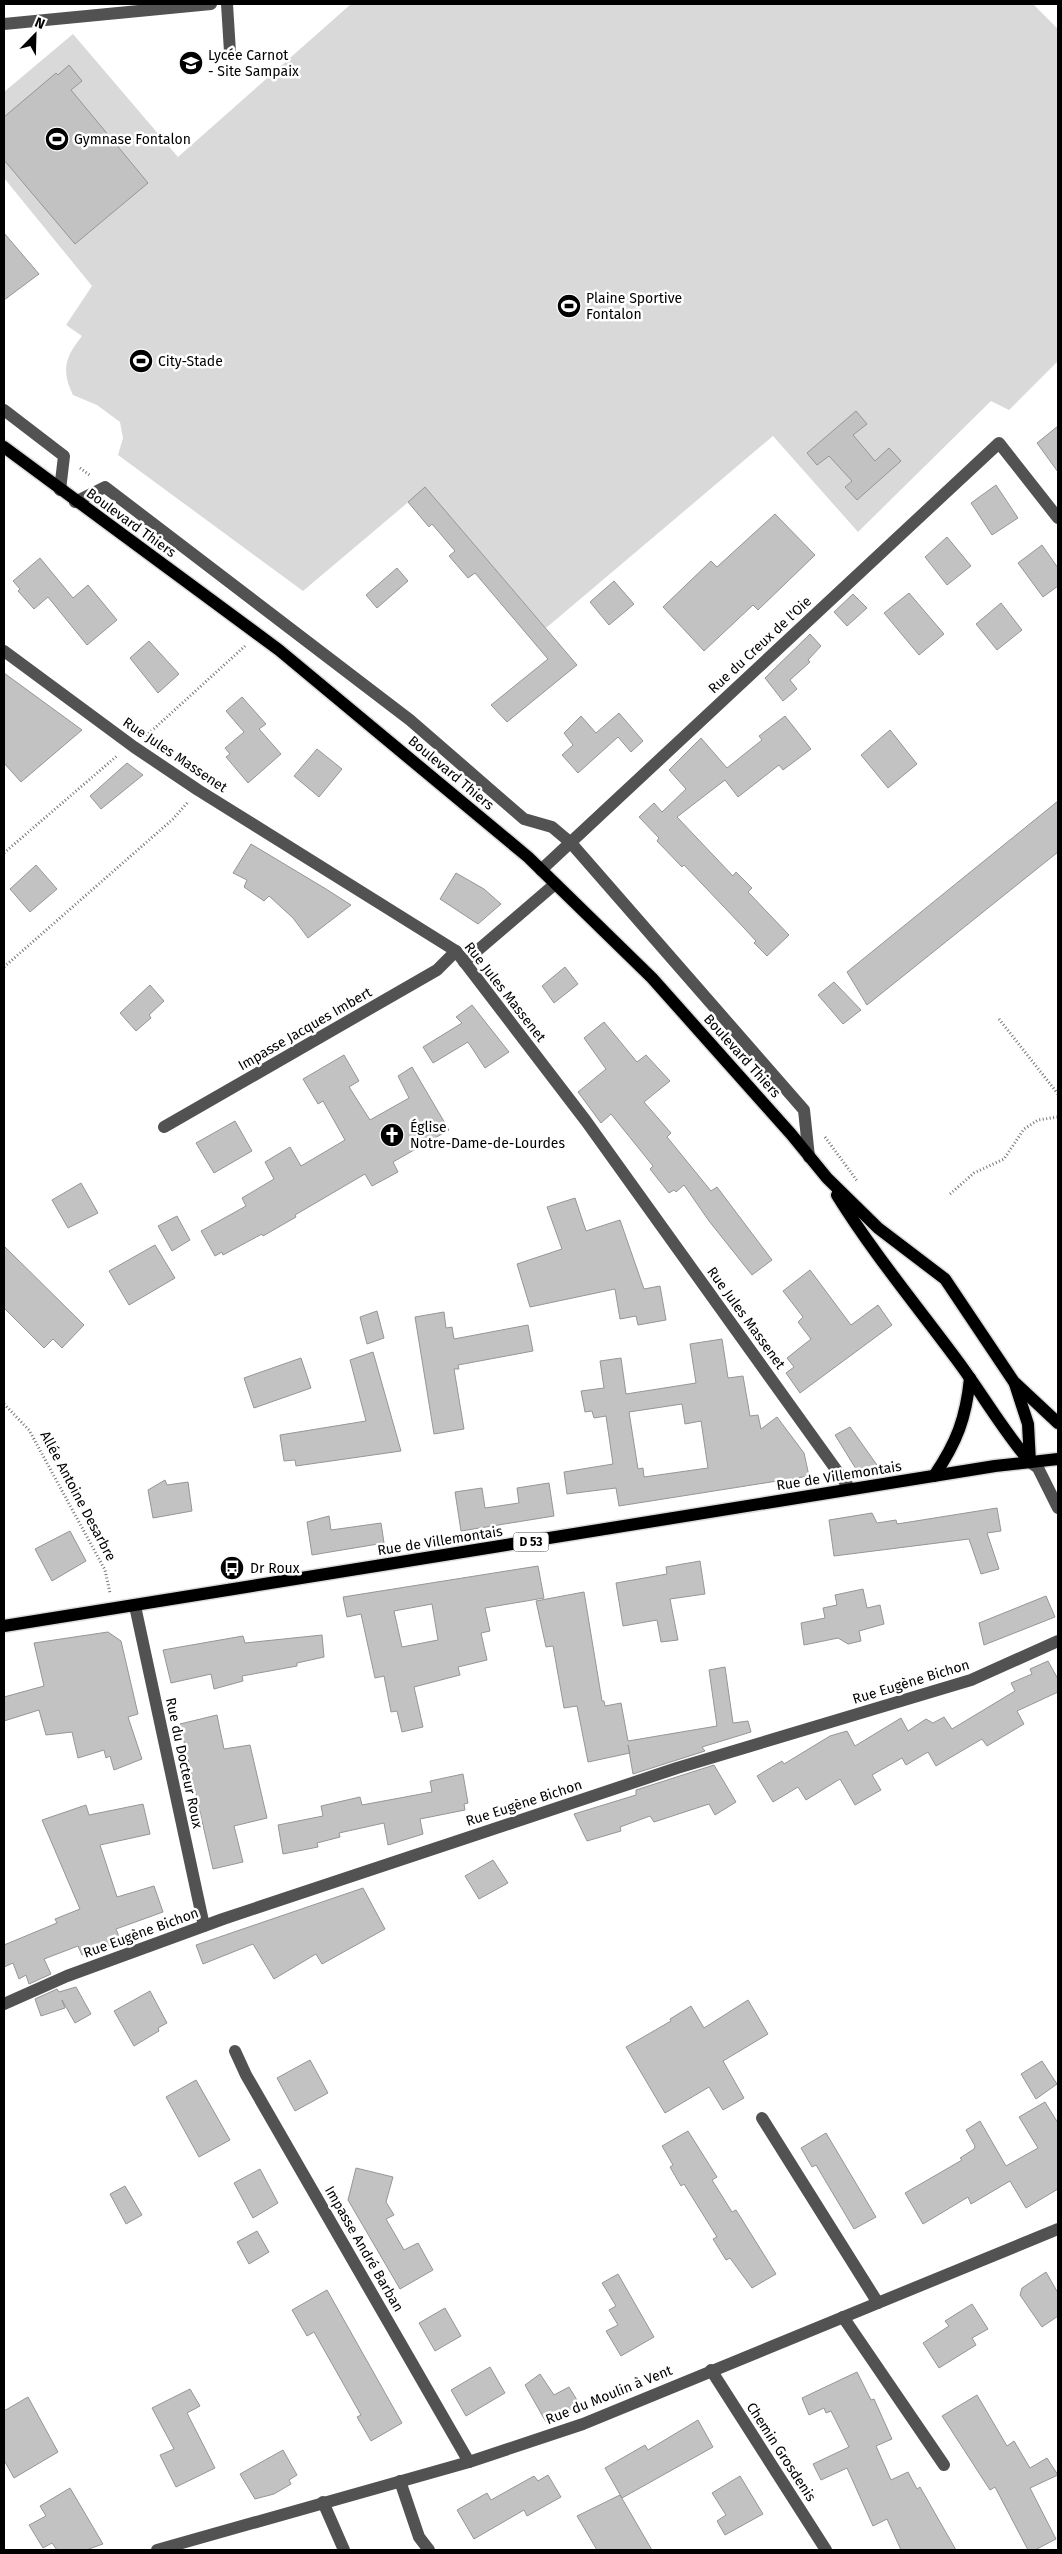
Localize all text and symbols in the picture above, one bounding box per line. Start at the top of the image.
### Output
north arrow [10,10,60,60]
text: N [32,14,47,33]
place label: Lycée Carnot - Site Sampaix [208,47,299,80]
school or university icon: Lycée Carnot - Site Sampaix [178,50,204,76]
sports icon: Gymnase Fontalon [44,126,70,152]
place label: Gymnase Fontalon [74,131,191,148]
place label: Plaine Sportive Fontalon [586,290,682,323]
sports icon: Plaine Sportive Fontalon [556,293,582,319]
sports icon: City-Stade [128,348,154,374]
place label: City-Stade [158,353,223,370]
street label: Boulevard Thiers [83,485,179,561]
street label: Rue du Creux de l'Oie [705,593,815,697]
street label: Rue Jules Massenet [120,714,231,797]
street label: Boulevard Thiers [405,732,498,814]
street label: Rue Jules Massenet [461,939,550,1046]
street label: Impasse Jacques Imbert [235,983,376,1074]
street label: Boulevard Thiers [700,1011,784,1102]
place label: Église Notre-Dame-de-Lourdes [410,1118,565,1152]
church icon: Église Notre-Dame-de-Lourdes [379,1122,405,1148]
street label: Rue Jules Massenet [703,1264,789,1373]
street label: Allée Antoine Desarbre [36,1428,120,1564]
street label: Rue de Villemontais [775,1458,903,1494]
street label: Rue de Villemontais [376,1523,504,1559]
road number: D 53 [514,1532,548,1551]
bus stop icon: Dr Roux [219,1555,245,1581]
place label: Dr Roux [250,1560,300,1577]
street label: Rue Eugène Bichon [850,1656,972,1708]
street label: Rue du Docteur Roux [162,1696,206,1830]
street label: Rue Eugène Bichon [464,1776,584,1830]
street label: Rue Eugène Bichon [81,1904,201,1962]
street label: Impasse André Barban [321,2183,407,2315]
street label: Rue du Moulin à Vent [543,2361,676,2428]
street label: Chemin Grosdenis [743,2399,820,2505]

